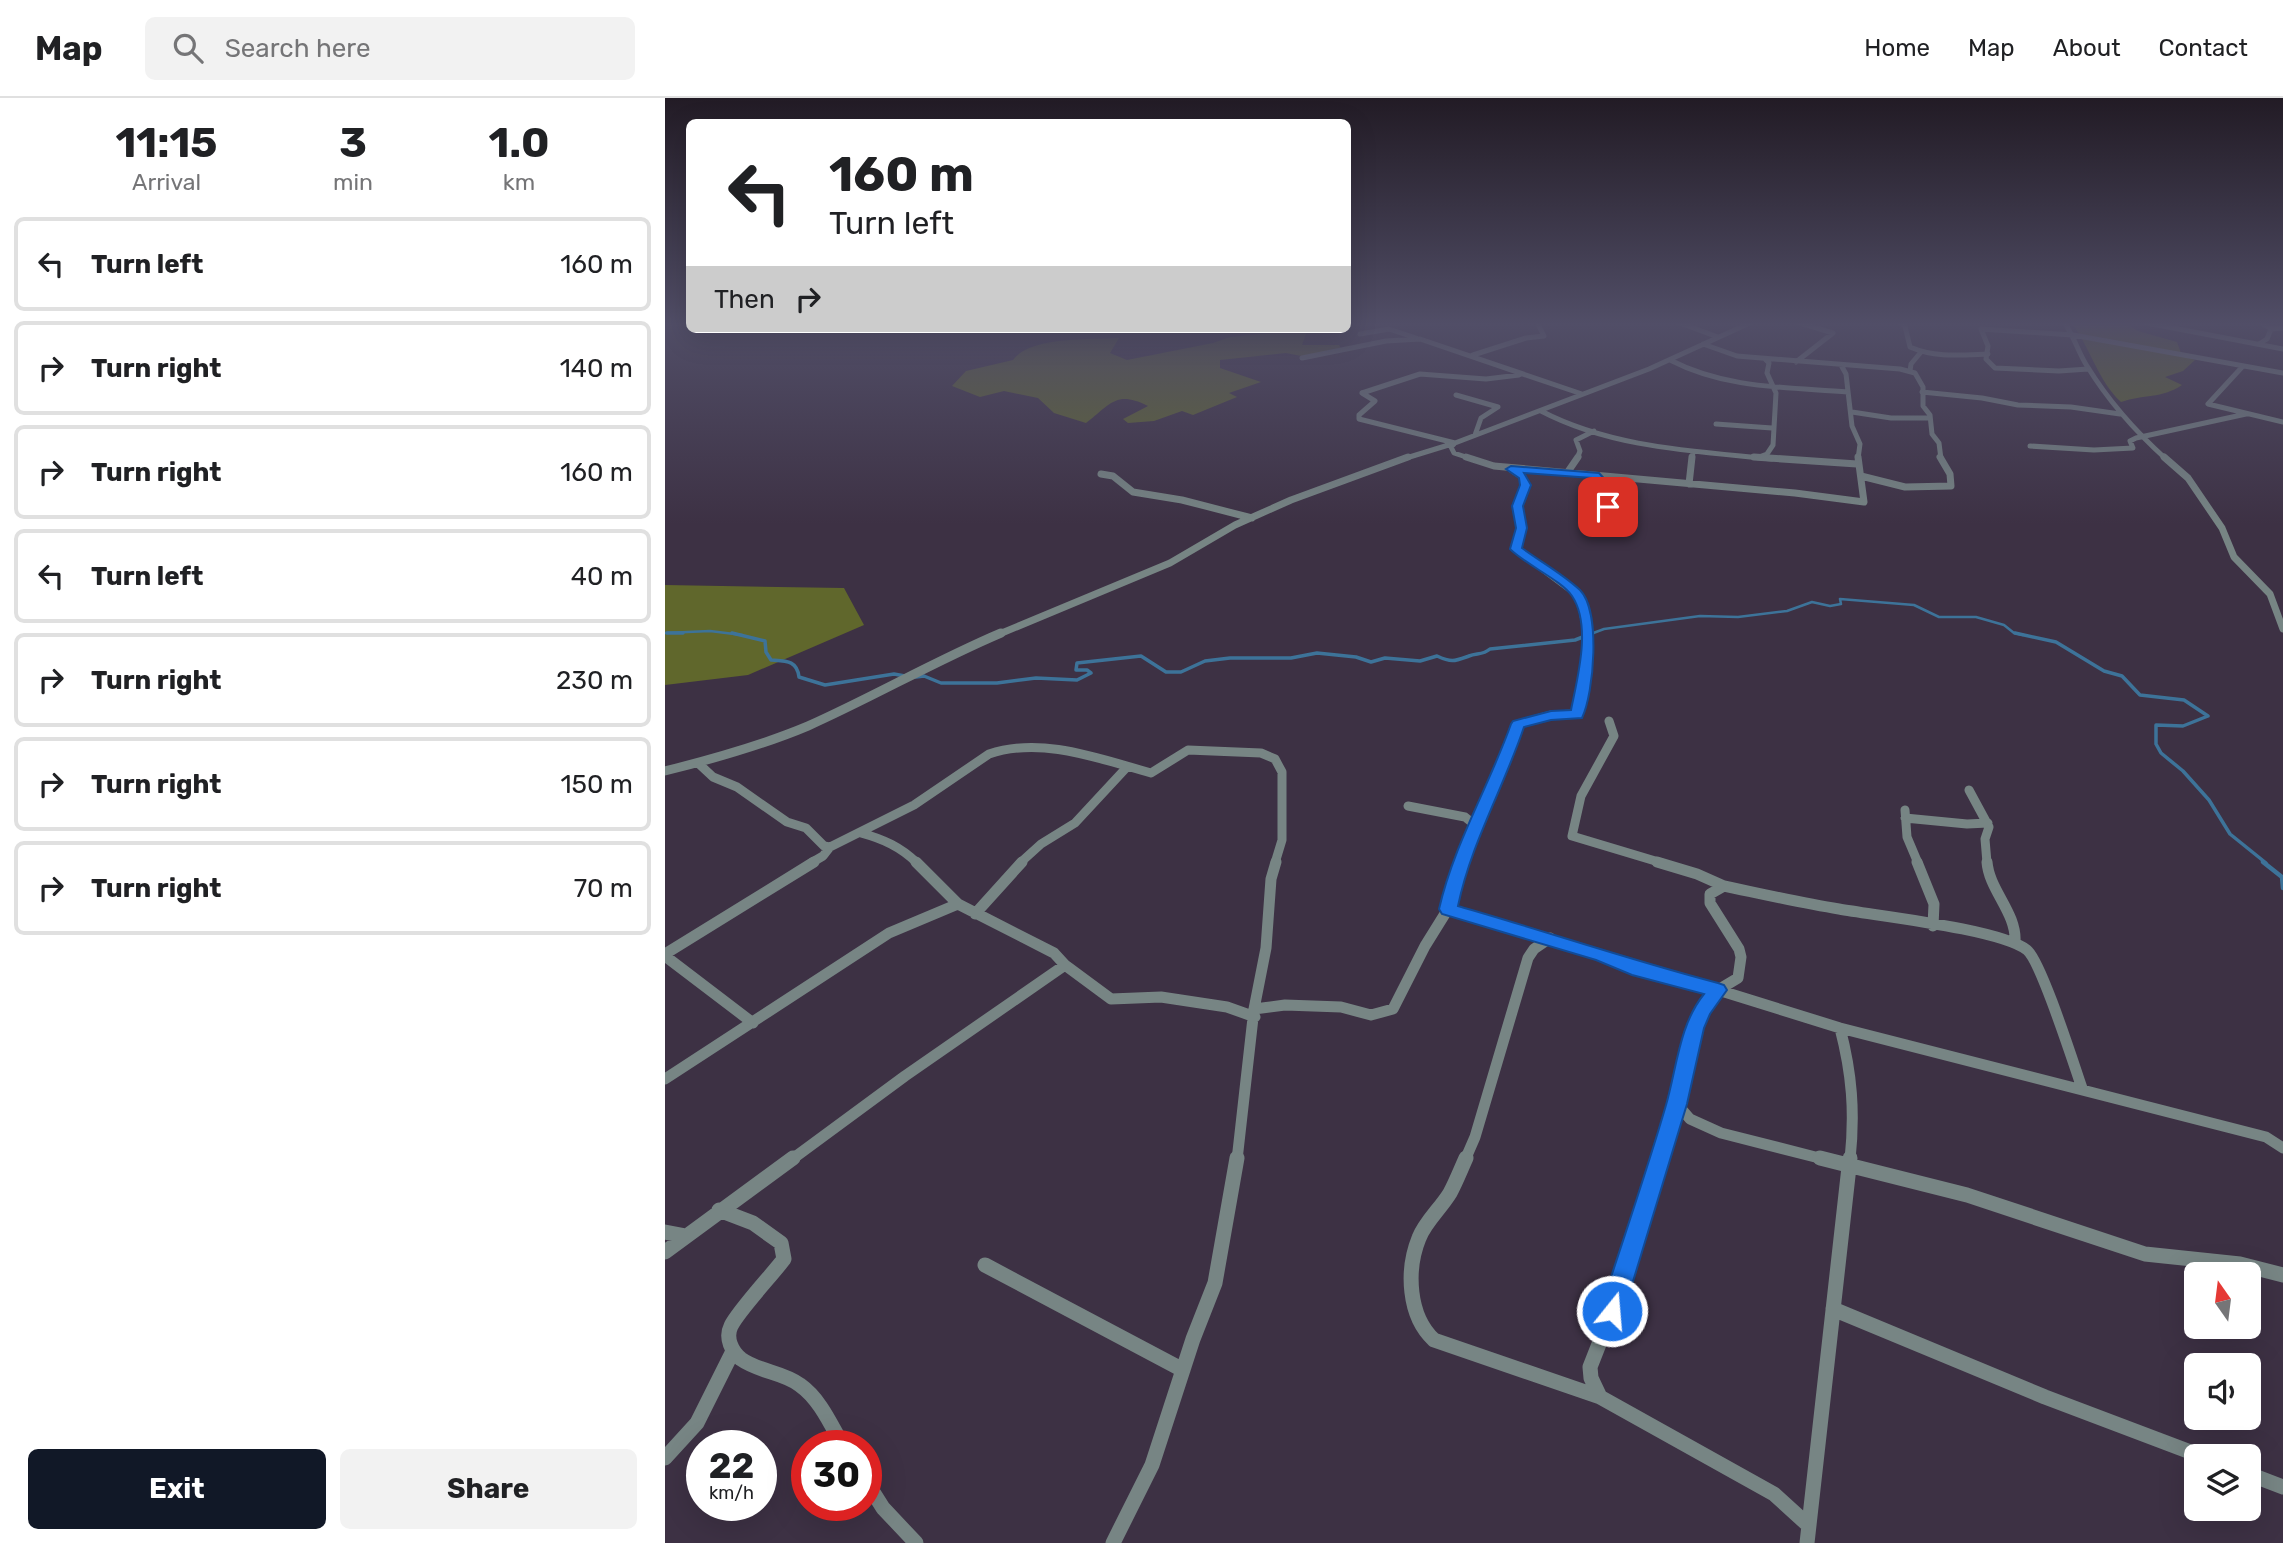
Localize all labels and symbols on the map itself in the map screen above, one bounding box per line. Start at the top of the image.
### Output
pin [1578,477,1638,537]
north arrow [2184,1262,2261,1339]
position arrow [1575,1274,1649,1348]
speed limit sign: 30 [791,1430,882,1521]

